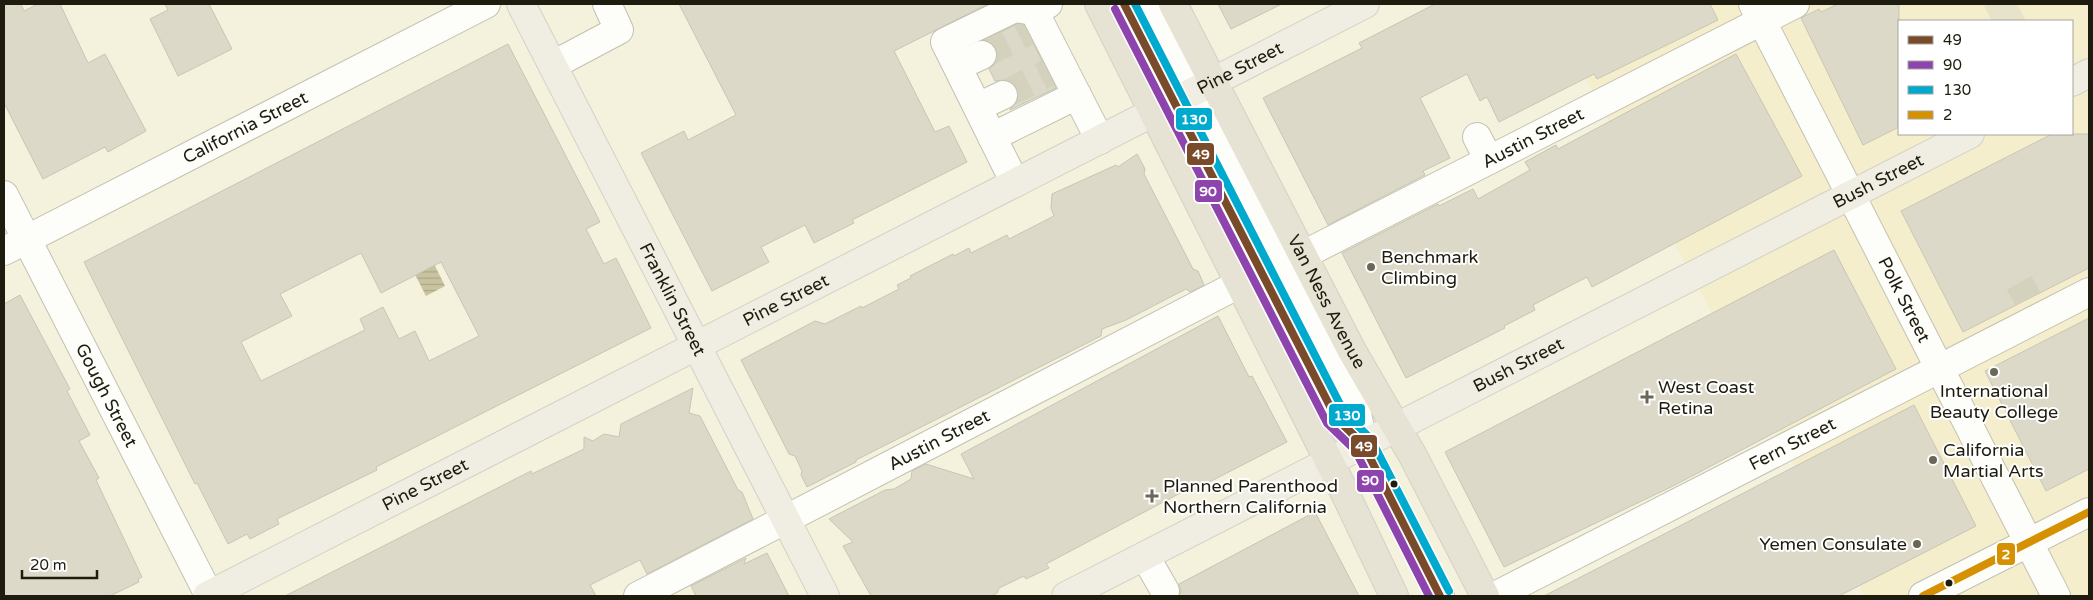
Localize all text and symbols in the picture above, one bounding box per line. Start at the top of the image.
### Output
legend [1898,20,2073,135]
text: 49 [1943,31,1962,49]
street label: Pine Street [1193,37,1287,99]
text: 90 [1943,56,1962,74]
text: 130 [1943,81,1971,99]
street label: California Street [179,86,312,169]
street label: Austin Street [1478,103,1587,173]
text: 2 [1943,106,1952,124]
line badge: 130 [1175,107,1213,131]
text: 130 [1181,111,1207,128]
line badge: 49 [1186,142,1215,166]
text: 49 [1192,146,1210,163]
street label: Bush Street [1829,149,1927,213]
line badge: 90 [1194,179,1223,203]
text: 90 [1199,183,1217,200]
street label: Van Ness Avenue [1283,231,1371,373]
street label: Franklin Street [634,239,711,360]
place label: Benchmark Climbing [1381,246,1479,289]
street label: Polk Street [1873,253,1935,346]
marker: Benchmark Climbing [1365,261,1377,273]
street label: Pine Street [739,269,833,331]
street label: Bush Street [1469,332,1568,397]
street label: Gough Street [71,339,142,451]
marker: International Beauty College [1988,366,2000,378]
place label: West Coast Retina [1658,376,1755,419]
place label: International Beauty College [1930,380,2058,423]
marker: West Coast Retina [1640,390,1654,404]
line badge: 130 [1328,403,1366,427]
street label: Austin Street [884,404,993,475]
text: 130 [1334,407,1360,424]
street label: Fern Street [1745,412,1840,475]
line badge: 49 [1350,434,1378,458]
text: 49 [1355,438,1373,455]
place label: California Martial Arts [1943,439,2044,482]
street label: Pine Street [378,453,472,516]
marker: California Martial Arts [1927,454,1939,466]
line badge: 90 [1356,469,1385,493]
text: 90 [1361,472,1379,489]
place label: Planned Parenthood Northern California [1163,475,1338,518]
unlabelled marker [1389,479,1399,489]
marker: Planned Parenthood Northern California [1145,489,1159,503]
place label: Yemen Consulate [1759,533,1907,555]
marker: Yemen Consulate [1911,538,1923,550]
line badge: 2 [1996,542,2016,566]
text: 2 [2002,546,2011,563]
scale bar [22,548,98,580]
text: 20 m [30,556,67,574]
unlabelled marker [1944,578,1954,588]

